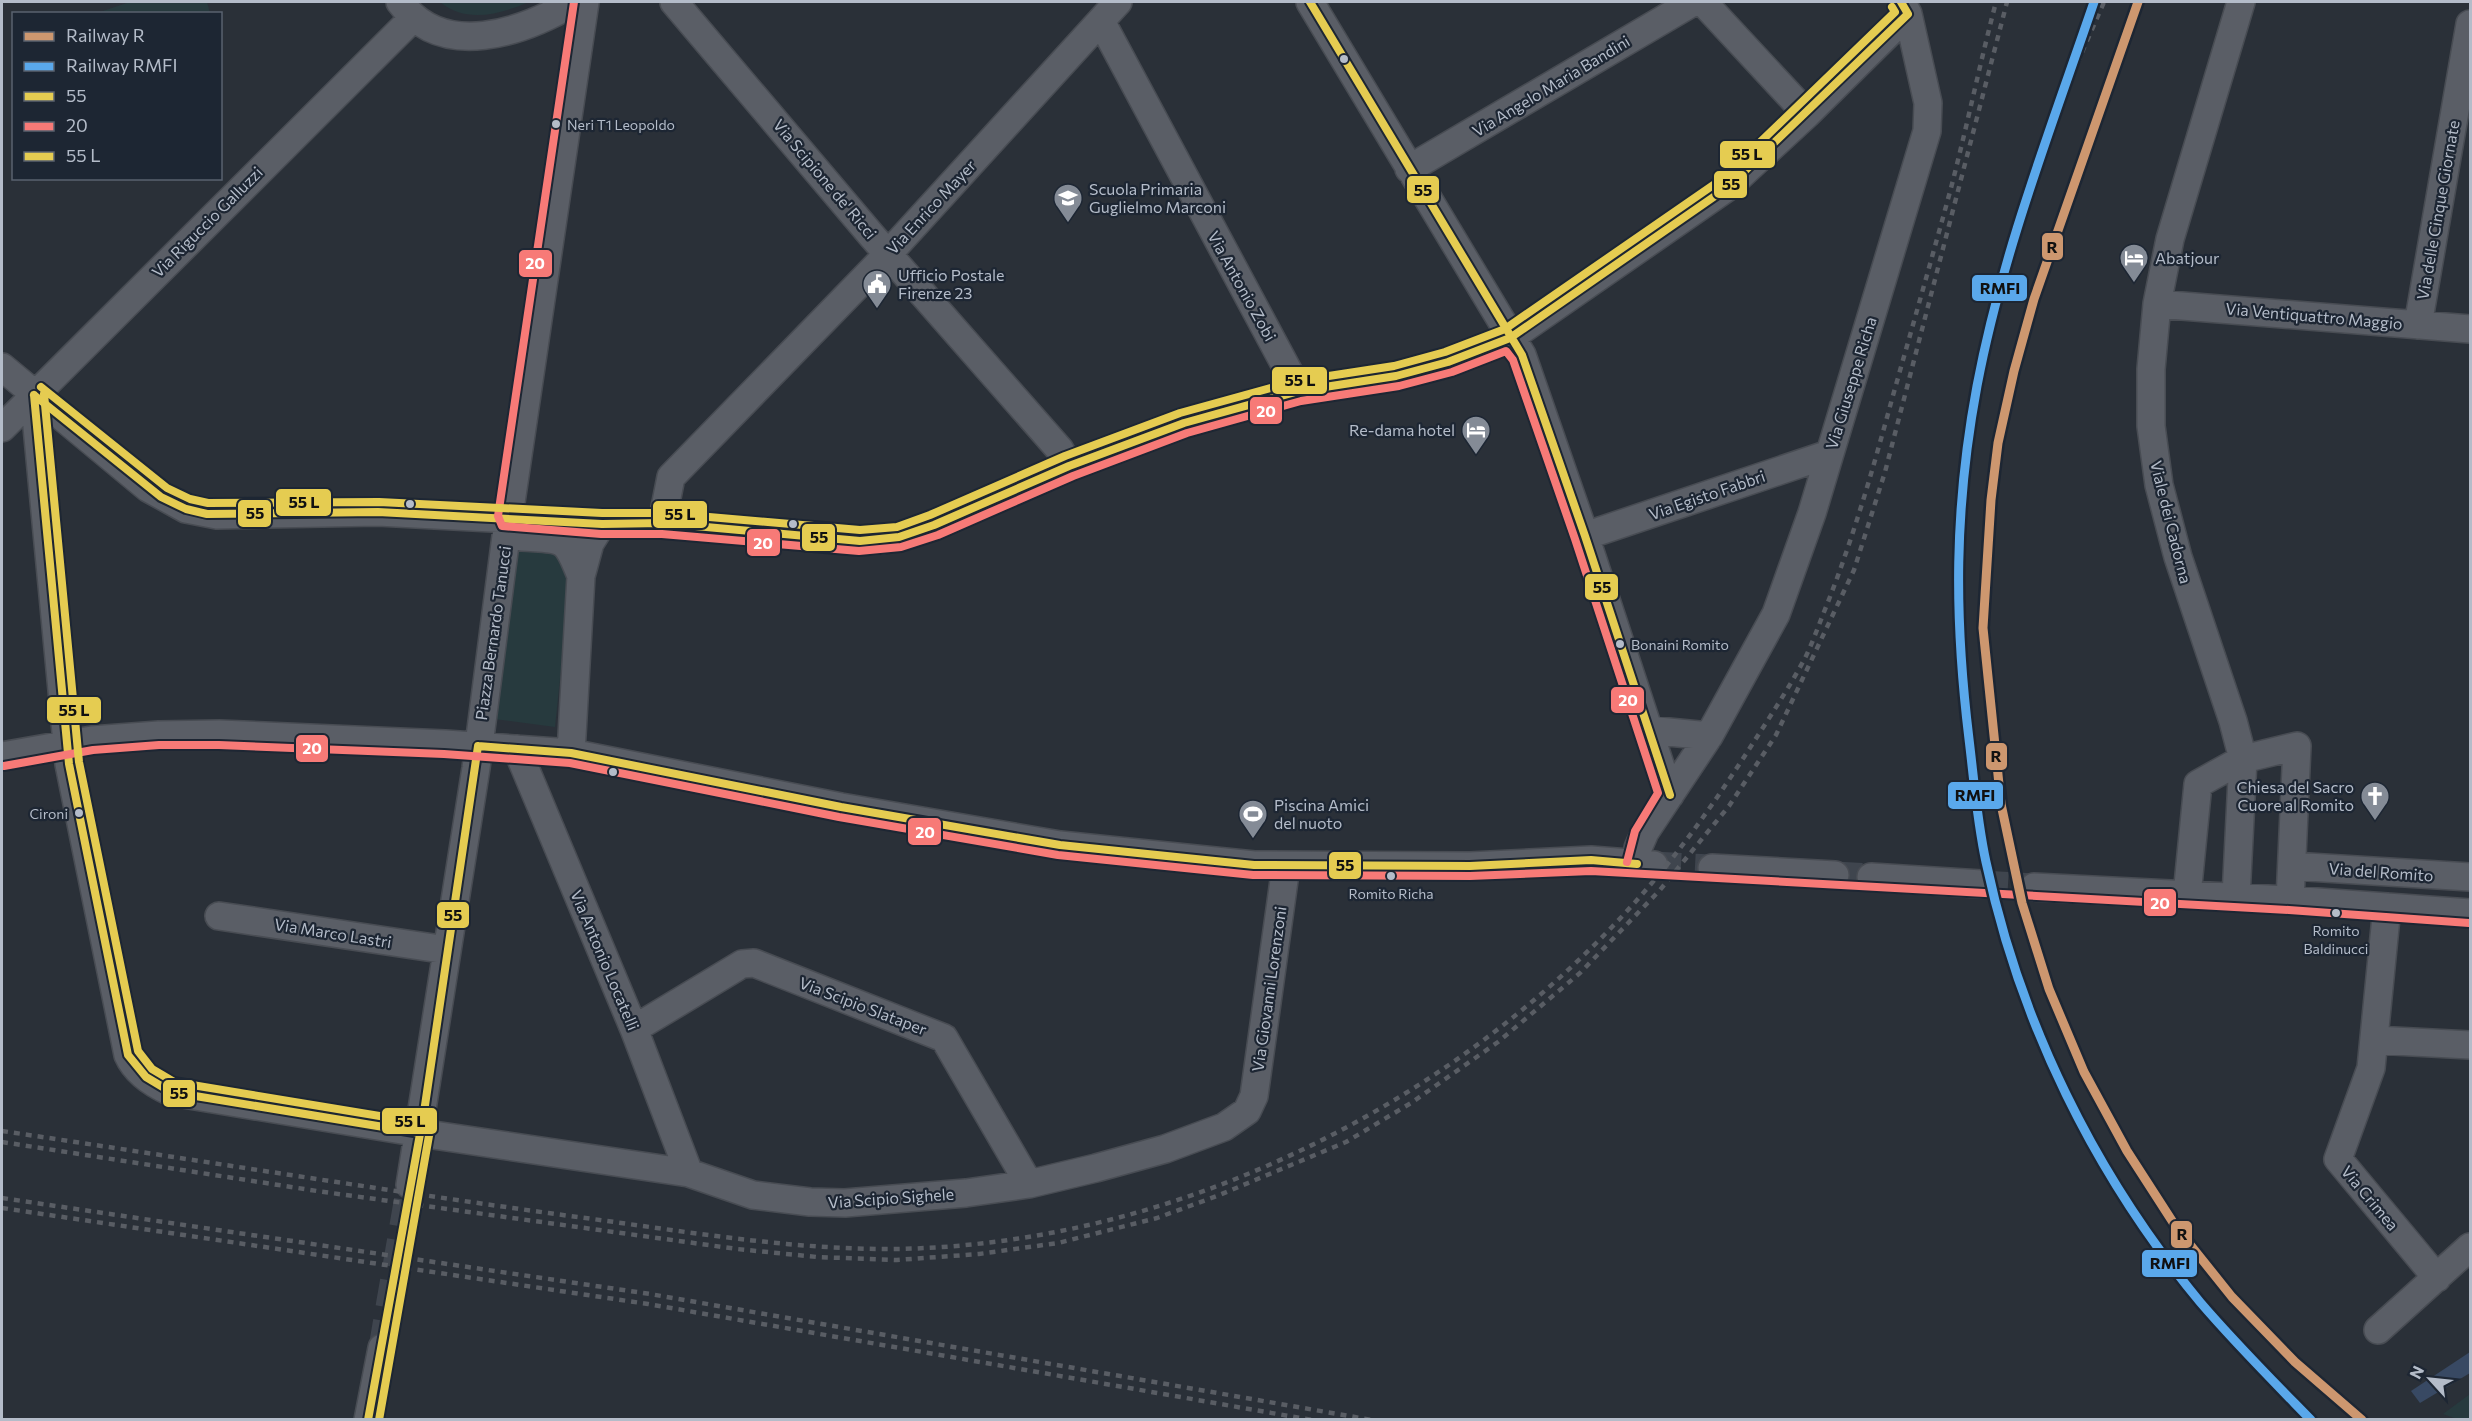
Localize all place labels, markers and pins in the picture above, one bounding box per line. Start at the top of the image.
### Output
unlabelled marker [1338,53,1350,65]
place label: Neri T1 Leopoldo [567,116,675,133]
marker: Neri T1 Leopoldo [550,118,562,130]
place label: Scuola Primaria Guglielmo Marconi [1089,179,1226,216]
school or university icon: Scuola Primaria Guglielmo Marconi [1052,182,1084,224]
hotel icon: Abatjour [2118,242,2150,284]
place label: Abatjour [2155,248,2220,267]
place label: Ufficio Postale Firenze 23 [898,265,1005,302]
public building icon: Ufficio Postale Firenze 23 [861,268,893,310]
hotel icon: Re-dama hotel [1460,414,1492,456]
place label: Re-dama hotel [1349,420,1455,439]
unlabelled marker [404,498,416,510]
unlabelled marker [787,518,799,530]
place label: Bonaini Romito [1631,636,1729,653]
marker: Bonaini Romito [1614,638,1626,650]
unlabelled marker [607,766,619,778]
place label: Chiesa del Sacro Cuore al Romito [2236,777,2354,814]
church icon: Chiesa del Sacro Cuore al Romito [2359,780,2391,822]
place label: Piscina Amici del nuoto [1274,795,1369,832]
sports icon: Piscina Amici del nuoto [1237,798,1269,840]
place label: Cironi [29,805,68,822]
marker: Cironi [73,807,85,819]
marker: Romito Richa [1385,870,1397,882]
place label: Romito Richa [1348,885,1434,902]
marker: Romito Baldinucci [2330,907,2342,919]
place label: Romito Baldinucci [2304,922,2368,957]

